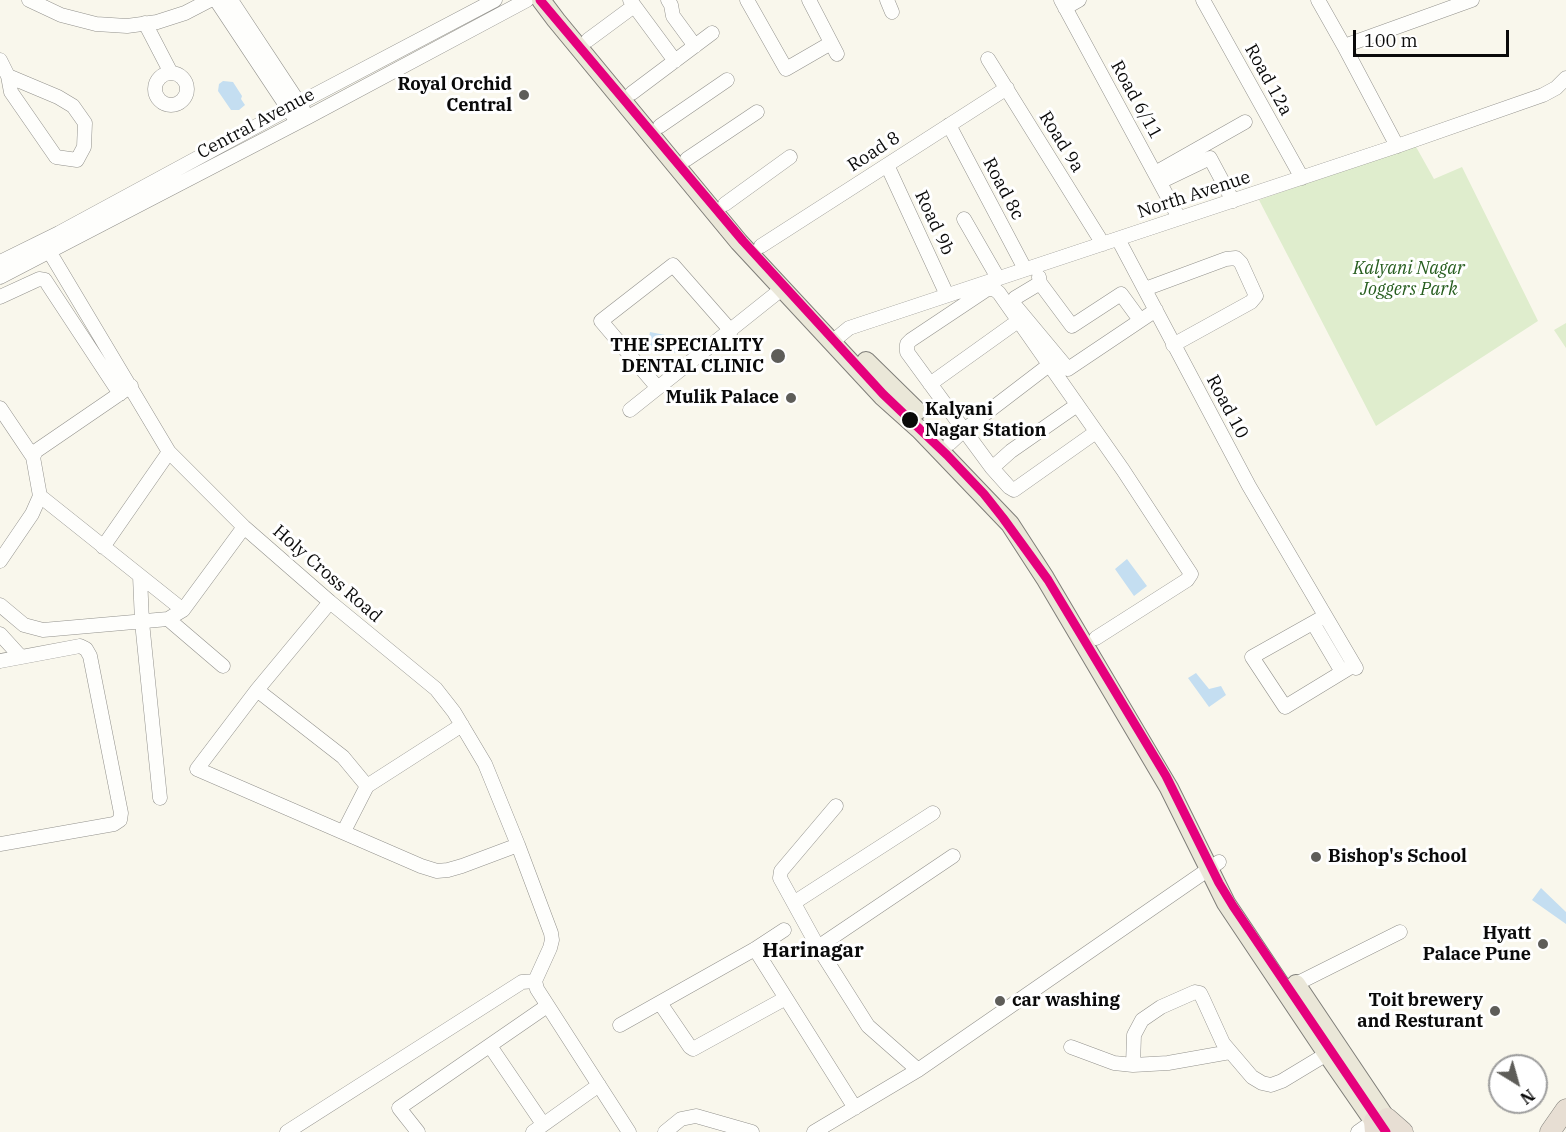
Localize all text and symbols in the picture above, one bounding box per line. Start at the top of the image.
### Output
scale bar [1356,18,1512,56]
text: 100 m [1364,29,1418,52]
street label: Road 12a [1240,40,1296,120]
street label: Road 6/11 [1106,57,1166,143]
place label: Royal Orchid Central [397,74,512,116]
street label: Central Avenue [194,84,318,164]
marker: Royal Orchid Central [517,88,531,102]
street label: Road 9a [1034,108,1088,176]
street label: Road 8 [844,127,904,177]
street label: Road 8c [978,154,1028,224]
street label: North Avenue [1135,167,1253,223]
street label: Road 9b [910,187,958,259]
park label: Kalyani Nagar Joggers Park [1353,258,1465,300]
place label: THE SPECIALITY DENTAL CLINIC [610,335,764,378]
marker: THE SPECIALITY DENTAL CLINIC [769,347,787,365]
street label: Road 10 [1201,372,1253,442]
place label: Mulik Palace [666,387,779,409]
marker: Mulik Palace [784,391,798,405]
place label: Kalyani Nagar Station [925,399,1046,442]
marker: Kalyani Nagar Station [900,410,920,430]
street label: Holy Cross Road [268,521,386,627]
place label: Bishop's School [1328,846,1467,868]
marker: Bishop's School [1309,850,1323,864]
place label: Hyatt Palace Pune [1423,923,1531,966]
marker: Hyatt Palace Pune [1536,937,1550,951]
district label: Harinagar [762,939,864,963]
place label: car washing [1012,990,1120,1012]
place label: Toit brewery and Resturant [1357,990,1483,1032]
marker: car washing [993,994,1007,1008]
marker: Toit brewery and Resturant [1488,1004,1502,1018]
north arrow [1488,1054,1548,1114]
text: N [1517,1085,1539,1109]

